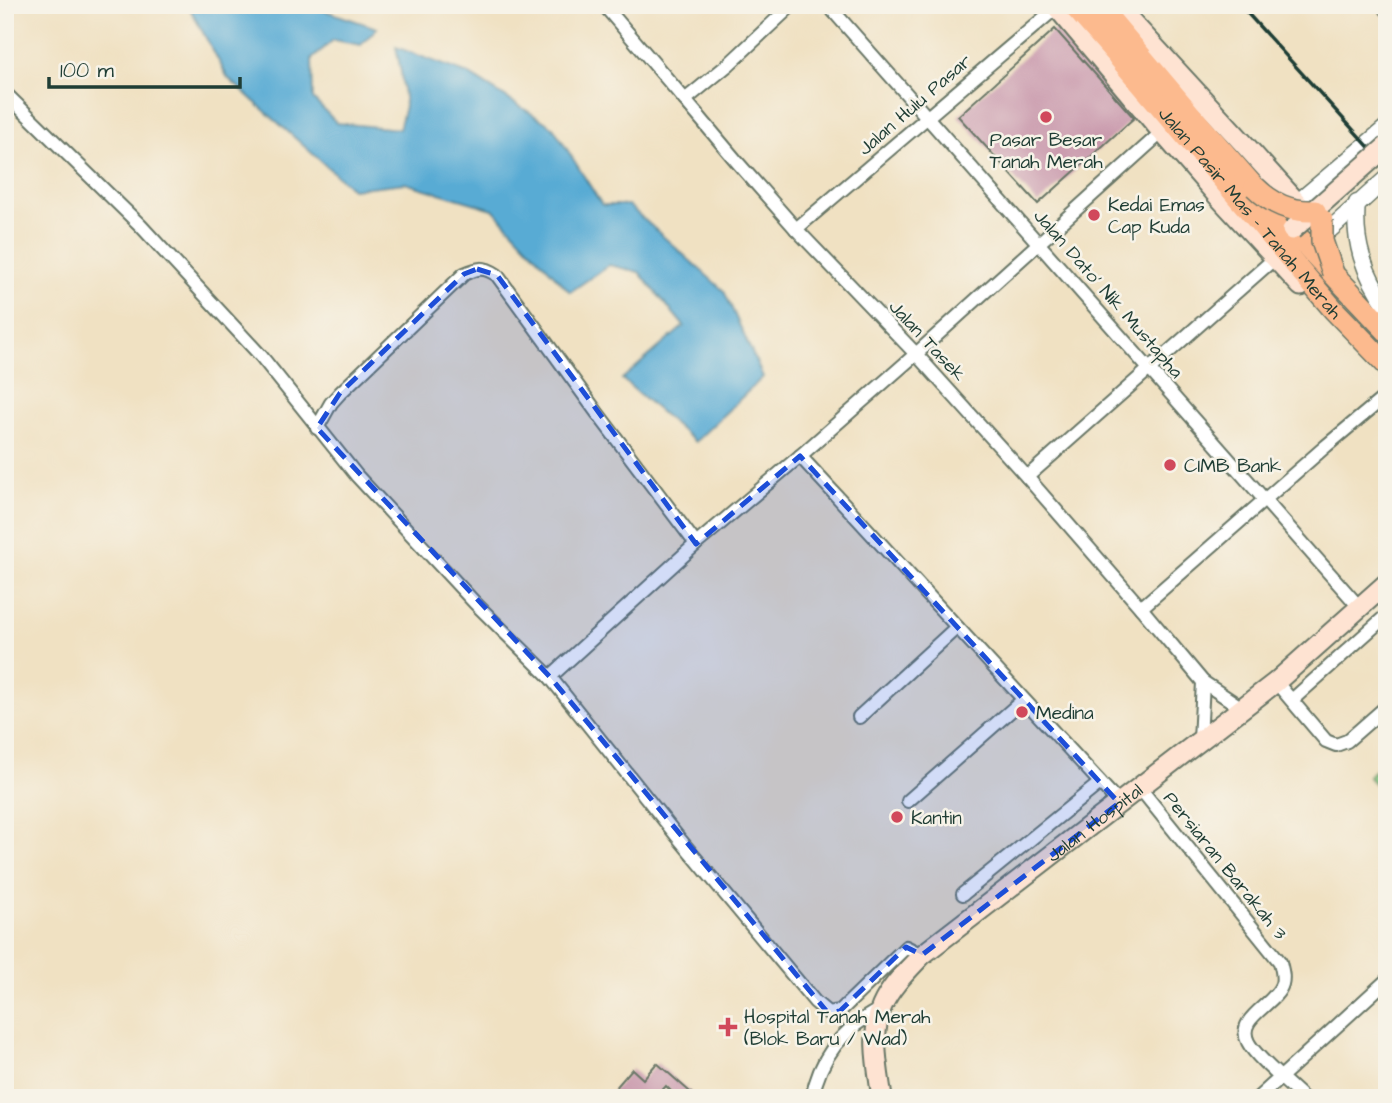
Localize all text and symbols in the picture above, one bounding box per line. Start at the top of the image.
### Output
scale bar [49,46,240,90]
street label: Jalan Hulu Pasar [852,48,978,162]
text: 100 m [60,56,115,85]
street label: Jalan Pasir Mas - Tanah Merah [1151,101,1348,326]
marker: Pasar Besar Tanah Merah [1038,109,1054,125]
place label: Pasar Besar Tanah Merah [989,127,1103,176]
place label: Kedai Emas Cap Kuda [1108,192,1205,241]
street label: Jalan Dato' Nik Mustapha [1027,203,1189,385]
marker: Kedai Emas Cap Kuda [1086,207,1102,223]
street label: Jalan Tasek [882,294,972,388]
place label: CIMB Bank [1184,453,1282,480]
marker: CIMB Bank [1162,457,1178,473]
place label: Medina [1036,700,1094,727]
marker: Medina [1014,704,1030,720]
street label: Jalan Hospital [1041,777,1149,869]
street label: Persiaran Barakah 3 [1157,786,1293,946]
place label: Kantin [911,805,962,832]
marker: Kantin [889,809,905,825]
place label: Hospital Tanah Merah (Blok Baru / Wad) [744,1004,931,1053]
marker: Hospital Tanah Merah (Blok Baru / Wad) [718,1017,738,1037]

